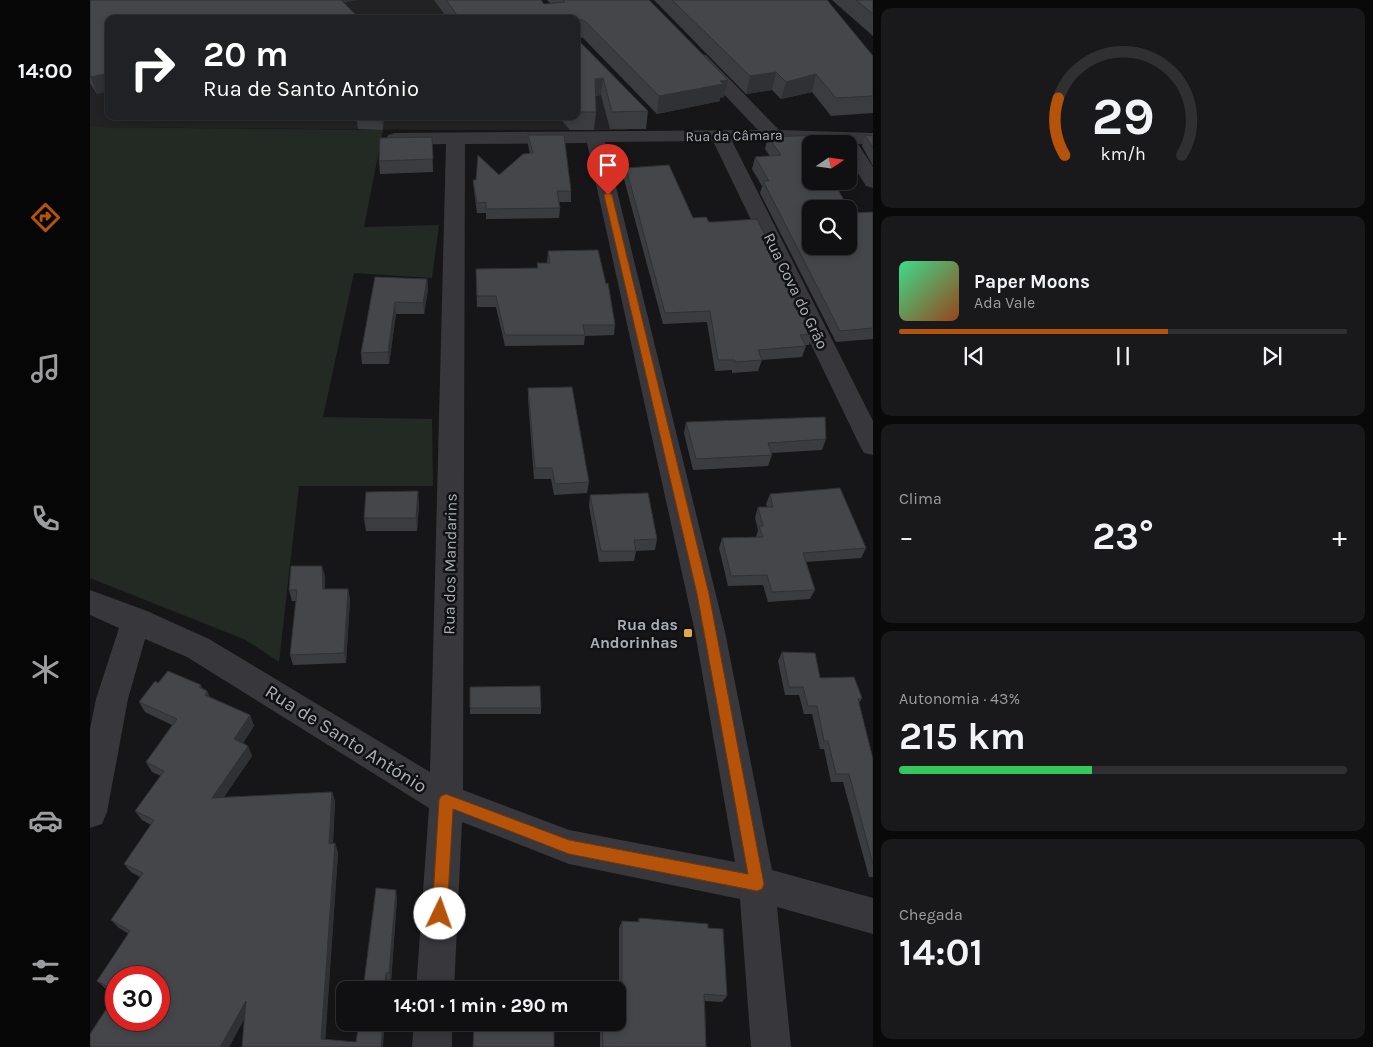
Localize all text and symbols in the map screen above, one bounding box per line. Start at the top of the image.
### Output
text: 20 m [203,34,288,75]
icon: right [120,35,185,100]
text: 14:00 [18,58,72,84]
text: Rua de Santo António [203,76,419,102]
text: 29 [1091,86,1155,147]
street label: Rua da Câmara [685,127,783,145]
north arrow [802,135,858,190]
map controls [802,135,857,255]
pin [587,144,629,195]
text: km/h [1100,144,1146,165]
icon: arrive [594,151,622,179]
icon: directions [28,200,63,235]
button: search [802,200,857,255]
street label: Rua Cova do Grão [760,230,832,352]
text: Paper Moons [974,271,1090,293]
text: Ada Vale [974,293,1035,312]
icon: previous [960,342,988,370]
icon: pause [1109,342,1137,370]
icon: next [1258,342,1286,370]
icon: music [28,351,63,386]
text: Clima [899,489,942,508]
street label: Rua dos Mandarins [439,493,461,635]
icon: phone [28,501,63,536]
text: 23° [1092,514,1154,559]
text: − [899,520,914,553]
text: + [1332,520,1347,553]
place label: Rua das Andorinhas [590,615,678,652]
marker: Rua das Andorinhas [682,627,694,639]
icon: climate [28,652,63,687]
street label: Rua de Santo António [261,680,431,798]
text: Autonomia · 43% [899,689,1020,708]
text: 215 km [899,714,1026,759]
icon: car [28,803,63,838]
position arrow [413,887,465,939]
text: Chegada [899,905,963,924]
text: 14:01 [899,930,983,975]
icon: filters [28,954,63,989]
speed limit sign: 30 [105,966,170,1031]
text: 14:01 · 1 min · 290 m [393,995,569,1017]

